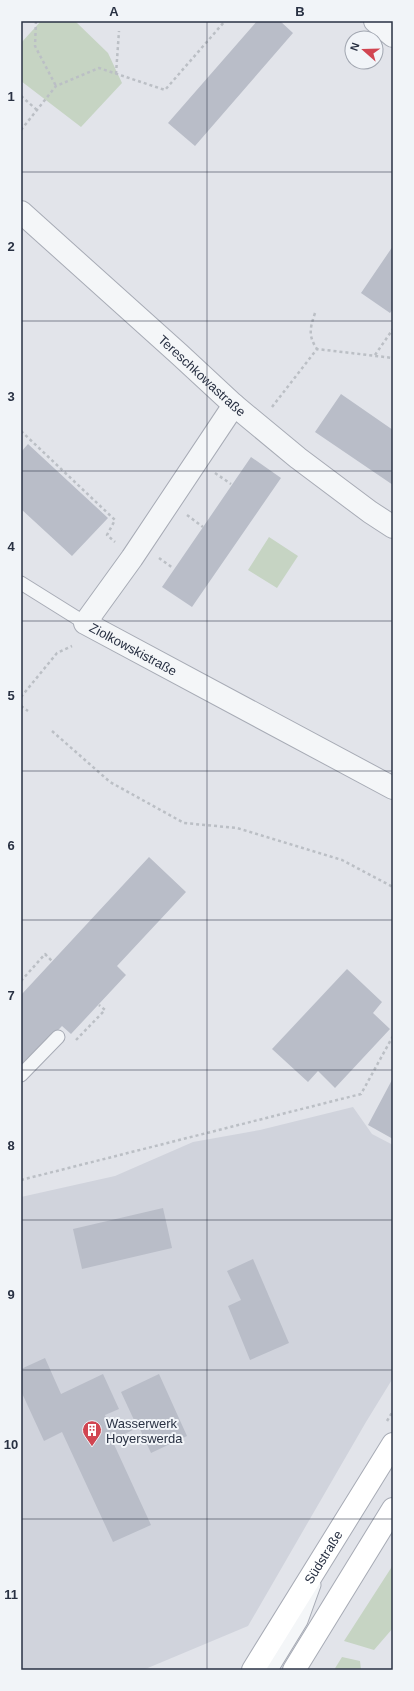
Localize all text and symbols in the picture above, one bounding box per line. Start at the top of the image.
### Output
text: A [109,4,119,19]
text: B [295,4,305,19]
north arrow [344,30,384,70]
text: N [348,41,362,52]
text: 1 [7,89,15,104]
text: 2 [7,239,15,254]
street label: Tereschkowastraße [156,332,249,419]
text: 3 [7,389,15,404]
text: 4 [7,539,15,554]
street label: Ziolkowskistraße [87,619,180,678]
text: 5 [7,688,15,703]
text: 6 [7,838,15,853]
text: 7 [7,988,15,1003]
text: 8 [7,1138,15,1153]
text: 9 [7,1287,15,1302]
place label: Wasserwerk Hoyerswerda [106,1416,183,1446]
building icon: Wasserwerk Hoyerswerda [81,1419,103,1447]
text: 10 [4,1437,18,1452]
street label: Südstraße [301,1527,345,1586]
text: 11 [4,1587,18,1602]

